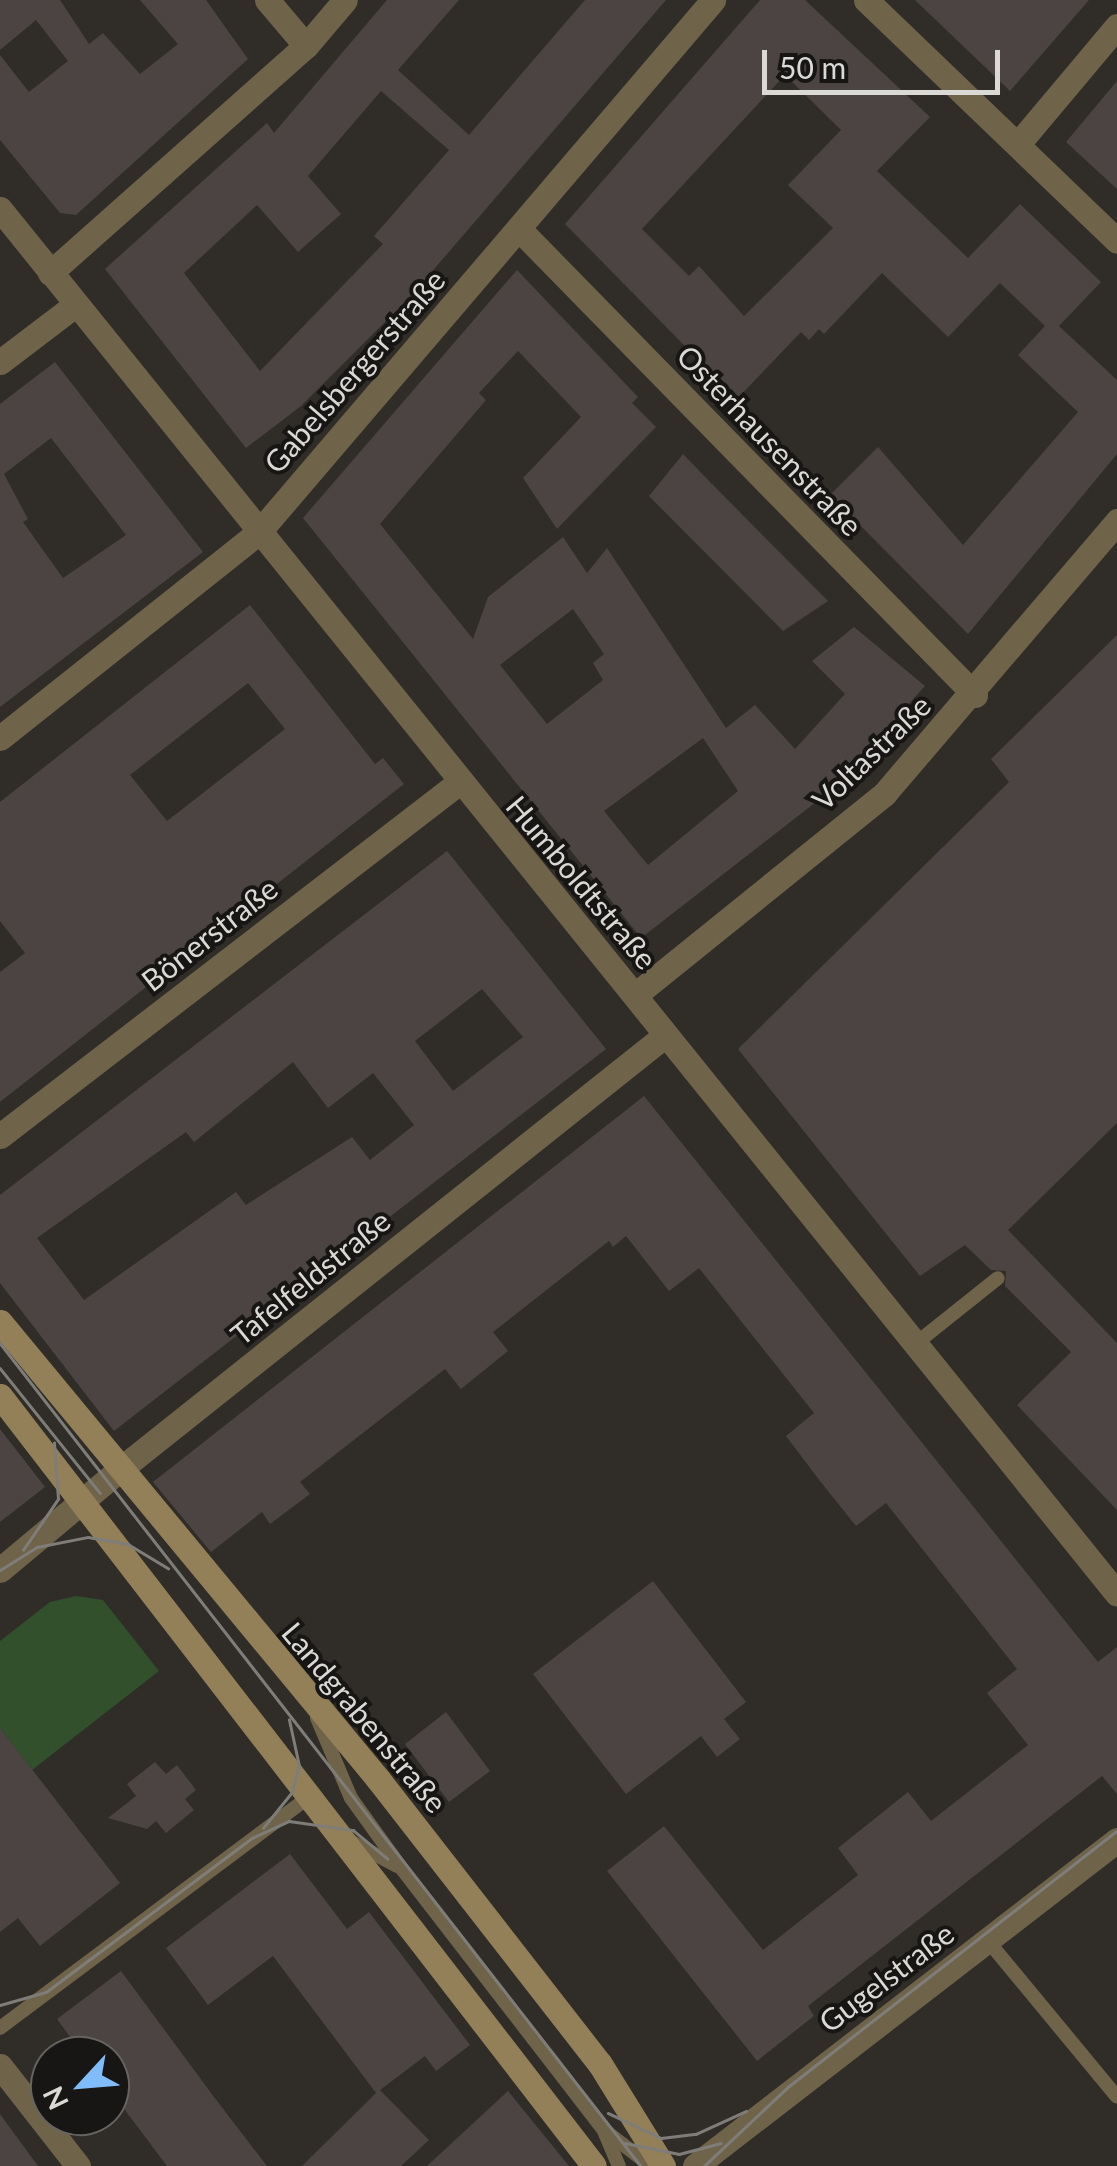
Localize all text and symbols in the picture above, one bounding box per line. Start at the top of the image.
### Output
scale bar [767,30,1004,92]
text: 50 m [779,49,846,85]
street label: Gabelsbergerstraße [256,262,452,480]
street label: Osterhausenstraße [670,337,870,543]
street label: Voltastraße [804,687,938,817]
street label: Humboldtstraße [499,788,665,976]
street label: Bönerstraße [134,870,284,998]
street label: Tafelfeldstraße [223,1202,397,1352]
street label: Landgrabenstraße [275,1615,455,1819]
street label: Gugelstraße [812,1915,960,2039]
north arrow [30,2036,130,2136]
text: N [35,2081,75,2115]

